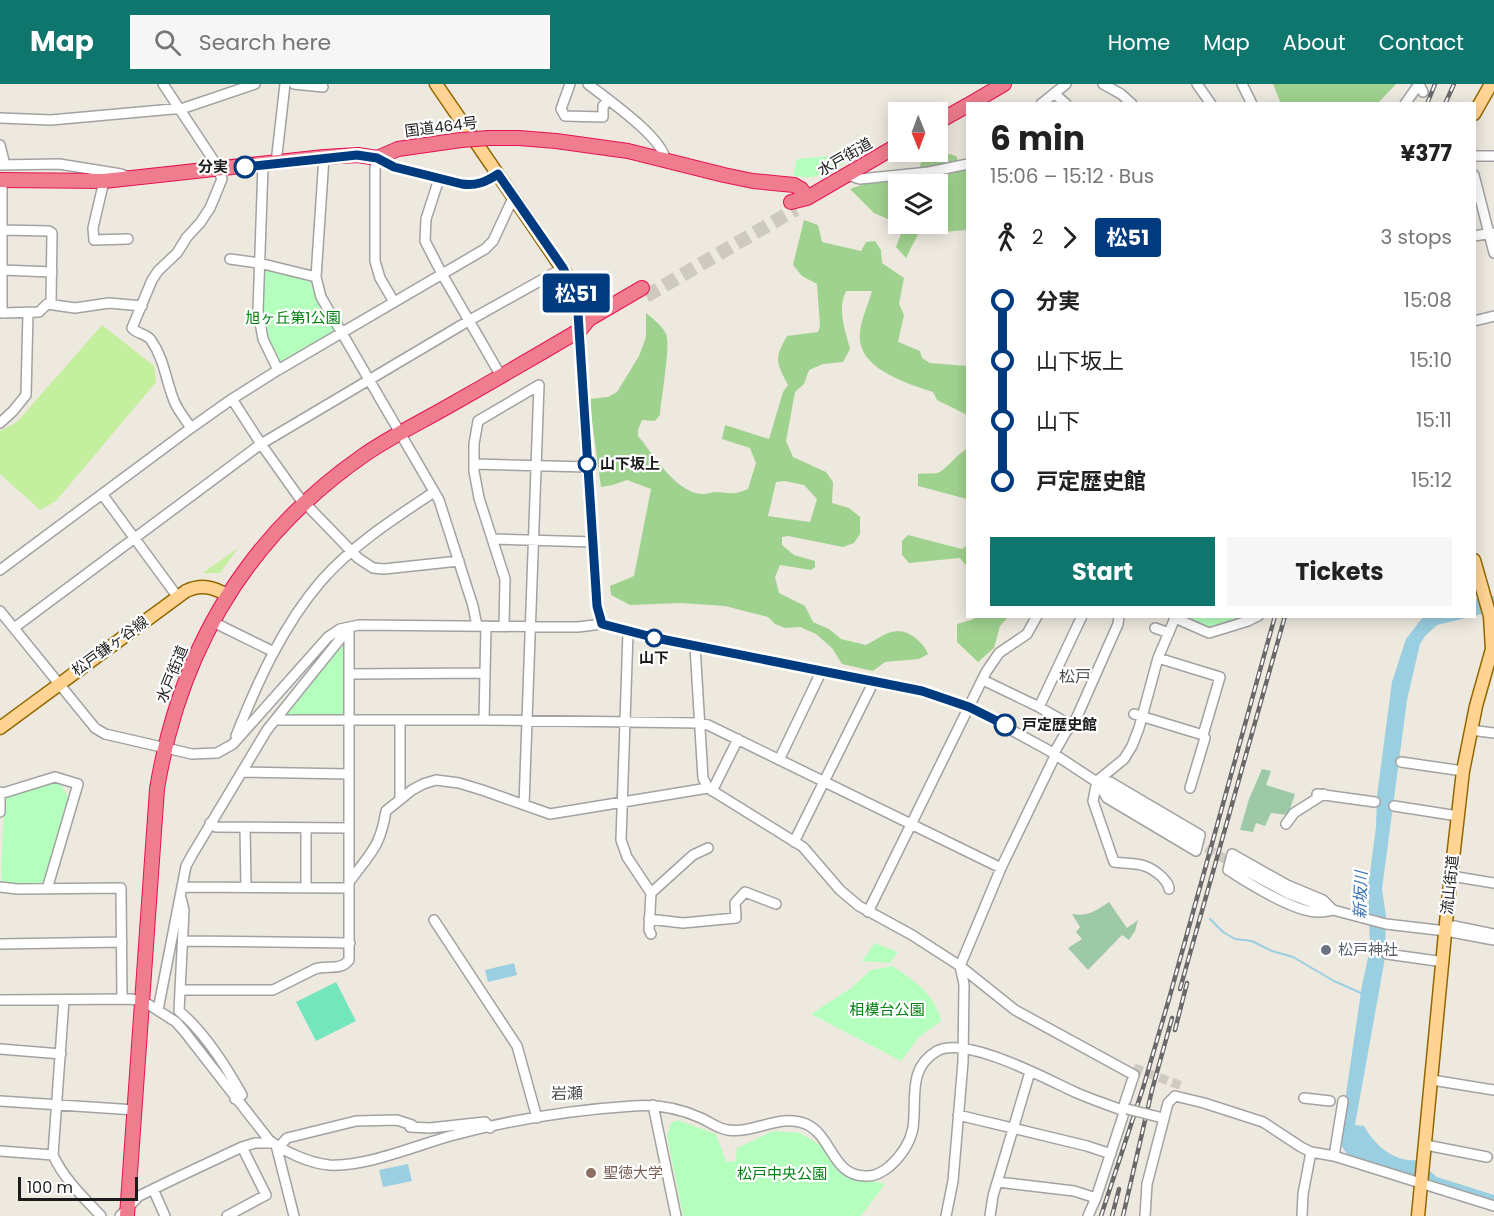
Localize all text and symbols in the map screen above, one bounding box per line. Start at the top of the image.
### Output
search box [130,15,550,69]
text: Map [30,22,94,61]
icon: search [151,26,184,59]
text: Search here [199,27,331,58]
text: Home [1108,28,1170,57]
text: Map [1203,28,1250,57]
text: About [1283,28,1346,57]
text: Contact [1379,28,1464,57]
north arrow [888,102,948,162]
map controls [888,102,948,234]
street label: 国道464号 [403,112,479,141]
text: 6 min [990,115,1085,162]
street label: 水戸街道 [814,132,876,181]
text: ¥377 [1400,138,1452,169]
place label: 分実 [198,156,228,177]
marker: 分実 [234,156,256,178]
text: 15:06 – 15:12 · Bus [990,162,1154,190]
button: layers [888,174,948,234]
icon: walk [990,221,1023,254]
icon: forward [1053,221,1086,254]
text: 2 [1032,223,1044,251]
text: 松51 [1107,223,1149,252]
text: 3 stops [1380,223,1452,251]
line badge: 松51 [542,274,610,312]
text: 松51 [555,279,597,308]
text: 分実 [1036,286,1080,317]
text: 15:08 [1404,286,1452,314]
park label: 旭ヶ丘第1公園 [246,307,340,328]
text: 山下坂上 [1036,346,1124,377]
text: 15:10 [1410,346,1452,374]
text: 山下 [1036,406,1080,437]
text: 15:11 [1416,406,1452,434]
place label: 山下坂上 [600,453,660,474]
marker: 山下坂上 [578,455,596,473]
text: 戸定歴史館 [1036,466,1146,497]
text: 15:12 [1411,466,1452,494]
button: Start [990,537,1215,606]
button: Tickets [1227,537,1452,606]
street label: 松戸鎌ヶ谷線 [67,611,152,681]
marker: 山下 [645,629,663,647]
street label: 水戸街道 [151,642,193,706]
place label: 山下 [639,647,669,668]
district label: 松戸 [1059,665,1091,688]
marker: 戸定歴史館 [994,714,1016,736]
place label: 戸定歴史館 [1022,714,1097,735]
street label: 流山街道 [1436,854,1463,916]
water label: 新坂川 [1348,869,1373,919]
place label: 松戸神社 [1338,939,1398,960]
marker: 松戸神社 [1319,943,1333,957]
park label: 相模台公園 [849,999,925,1020]
district label: 岩瀬 [551,1082,583,1105]
place label: 聖徳大学 [603,1162,663,1183]
park label: 松戸中央公園 [737,1163,827,1184]
marker: 聖徳大学 [584,1166,598,1180]
scale bar [18,1174,138,1202]
text: 100 m [27,1176,73,1199]

